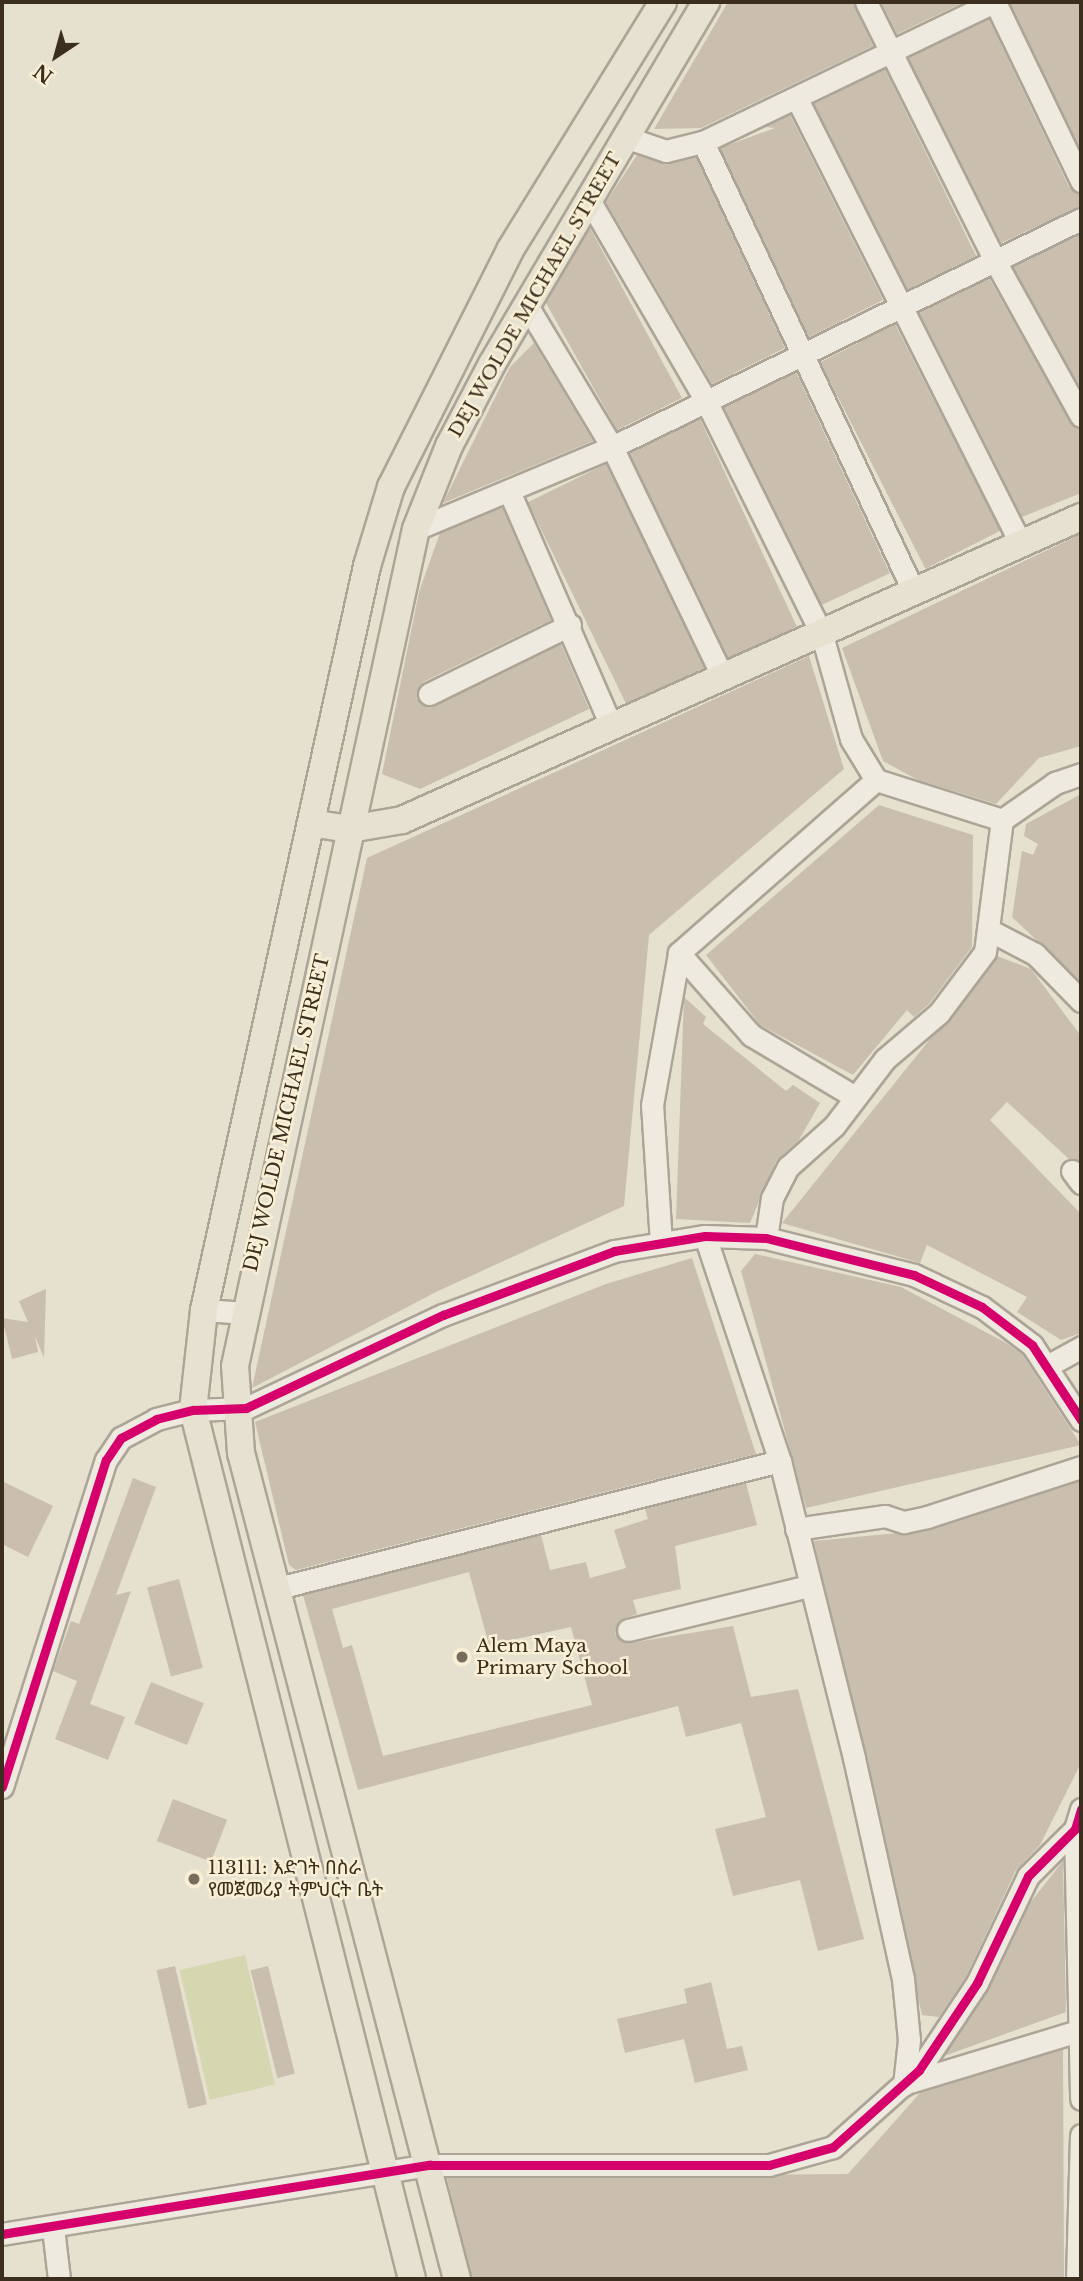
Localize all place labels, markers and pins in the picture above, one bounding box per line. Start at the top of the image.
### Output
place label: Alem Maya Primary School [476,1635,629,1679]
marker: Alem Maya Primary School [454,1649,470,1665]
place label: 113111: እድገት በስራ የመጀመሪያ ትምህርት ቤት [208,1857,383,1901]
marker: 113111: እድገት በስራ የመጀመሪያ ትምህርት ቤት [186,1871,202,1887]

